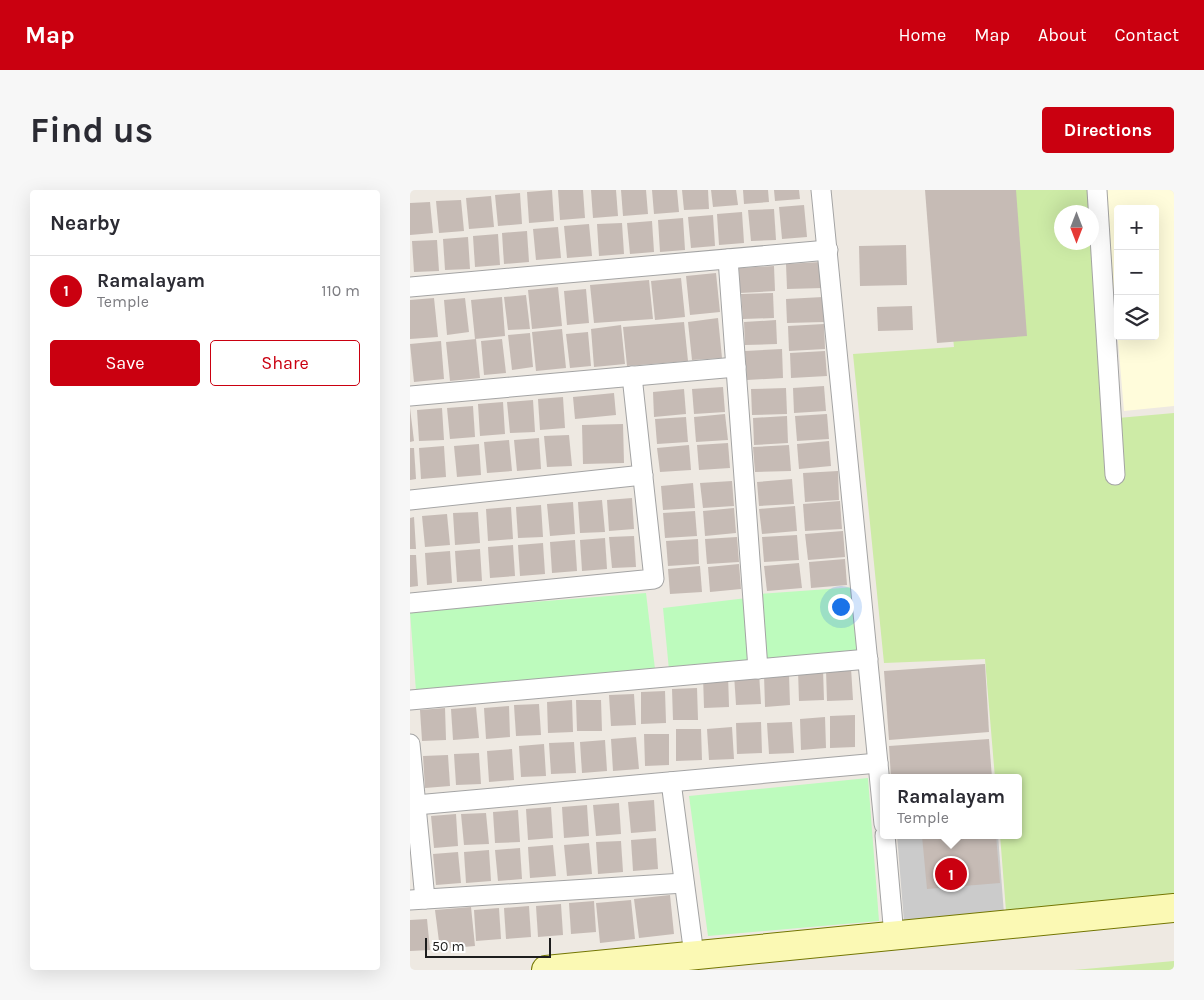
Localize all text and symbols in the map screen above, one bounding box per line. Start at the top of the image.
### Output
text: Map [25,21,75,49]
text: Home [898,24,946,46]
text: Map [974,24,1010,46]
text: About [1038,24,1087,46]
text: Contact [1115,24,1179,46]
button: Directions [1042,107,1174,153]
text: Find us [30,110,153,151]
north arrow [1054,205,1099,250]
map controls [1114,205,1159,340]
button: + [1114,205,1159,250]
text: Nearby [50,211,120,235]
button: − [1114,250,1159,295]
text: Ramalayam [97,270,205,292]
text: 1 [63,281,69,300]
text: 110 m [321,281,360,300]
text: Temple [97,292,149,311]
button: layers [1114,295,1159,340]
button: Save [50,340,200,386]
button: Share [210,340,360,386]
your location [828,594,854,620]
popup [880,774,1022,839]
text: Ramalayam [897,786,1005,808]
text: Temple [897,808,949,827]
pin: 1 [935,855,967,893]
scale bar [425,935,551,958]
text: 50 m [432,938,465,955]

